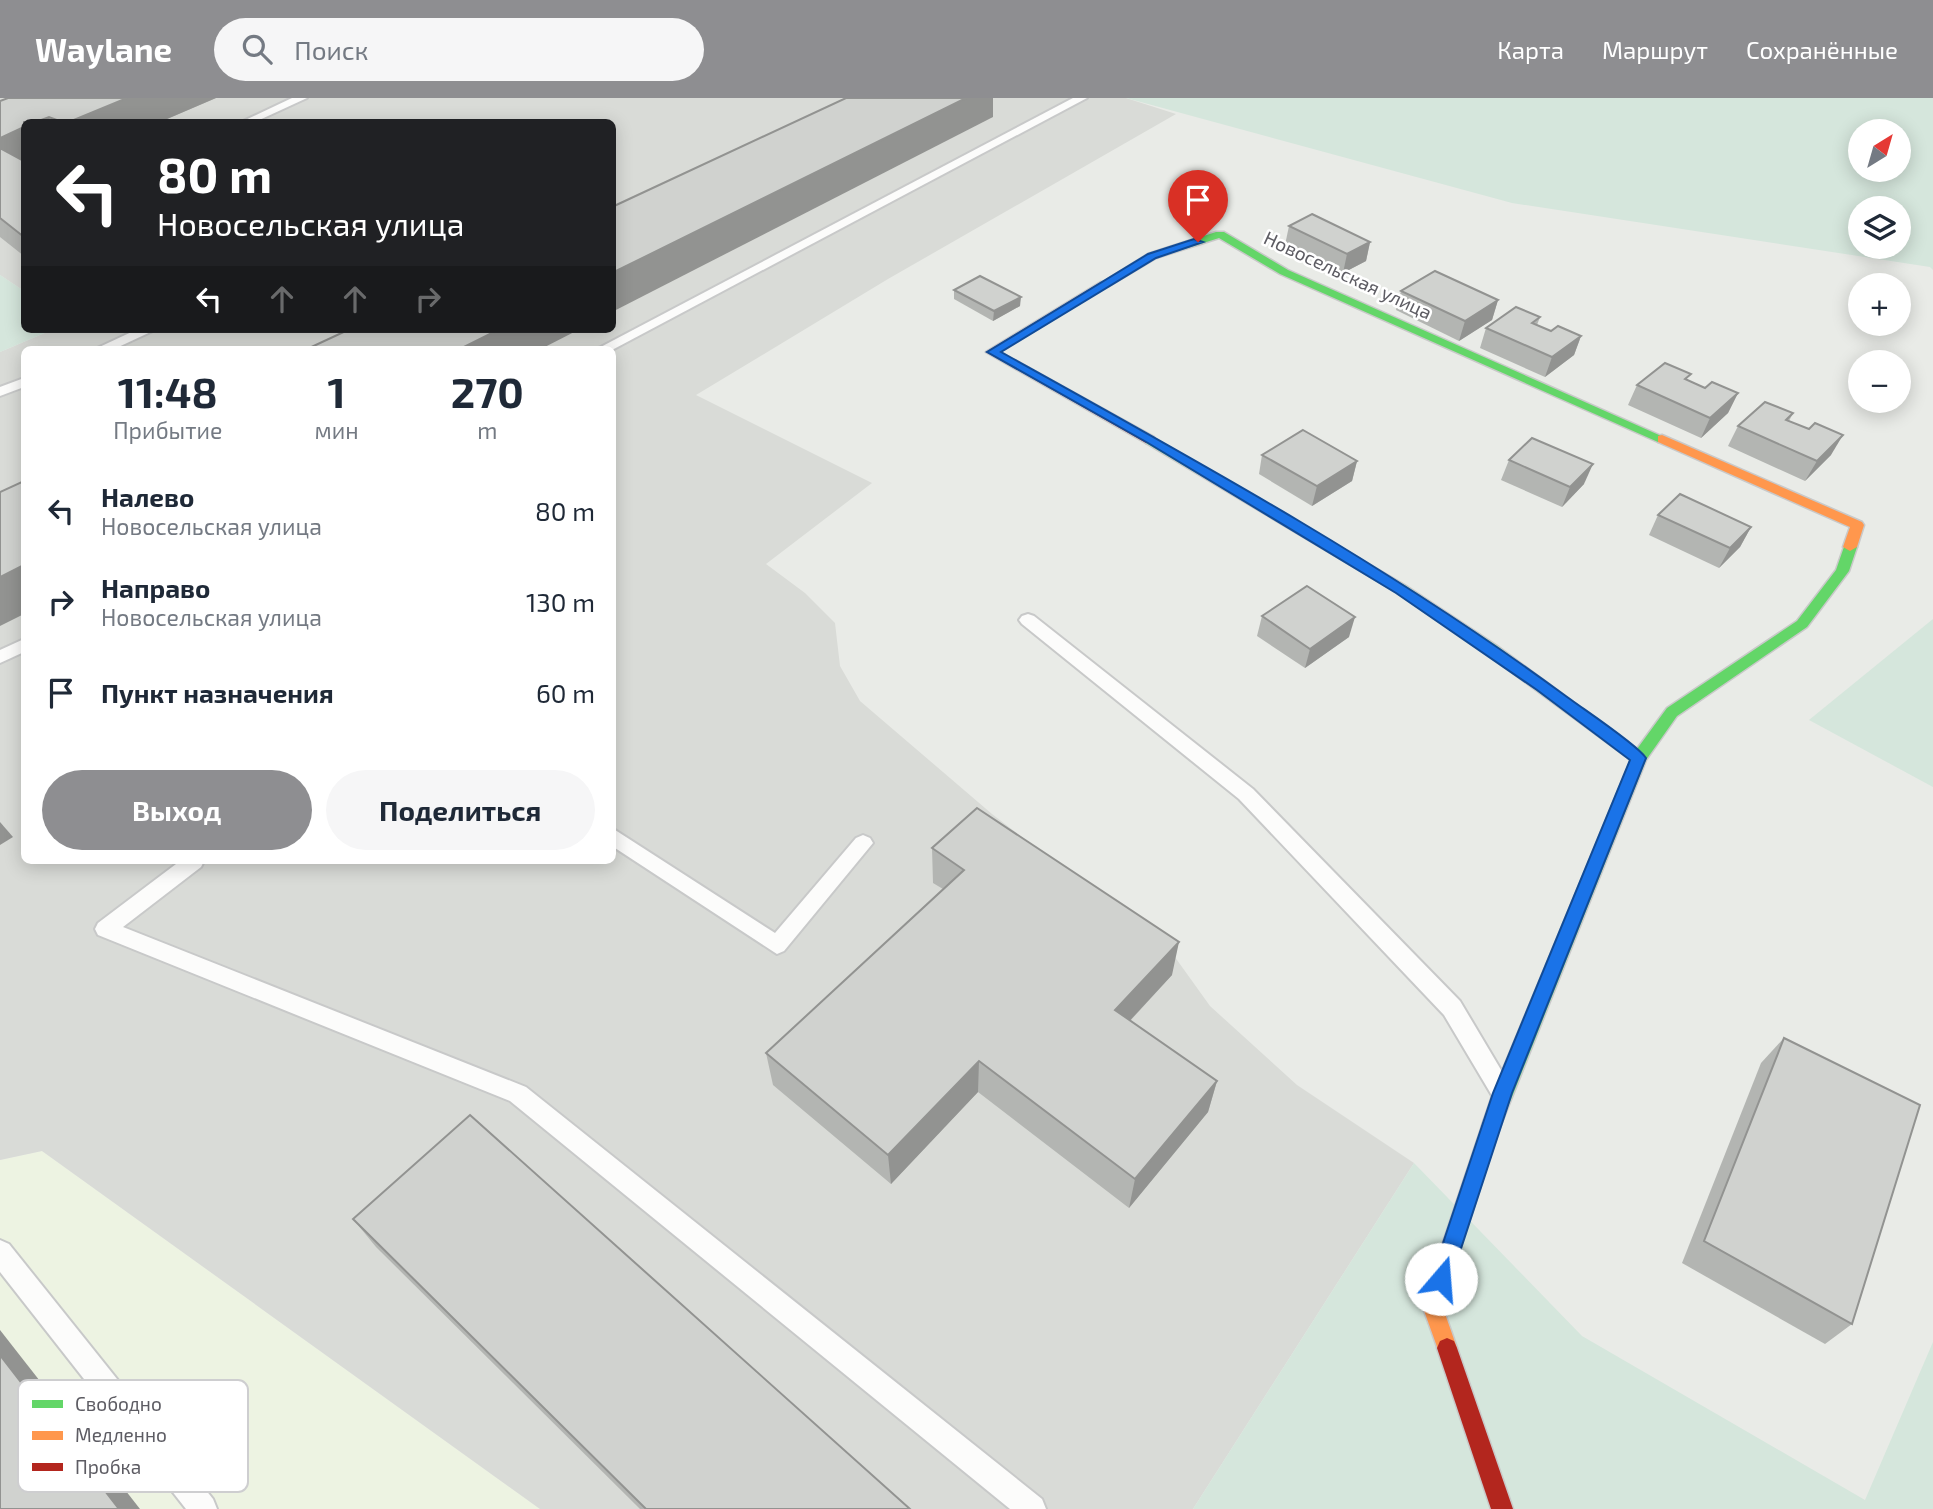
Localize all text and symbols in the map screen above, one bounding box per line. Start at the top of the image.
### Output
search box [214,18,704,81]
text: Waylane [35,29,172,69]
icon: search [238,30,276,68]
text: Поиск [294,34,368,65]
text: Карта [1497,35,1564,64]
text: Маршрут [1602,35,1708,64]
text: Сохранённые [1746,35,1898,64]
north arrow [1848,119,1911,182]
map controls [1848,119,1911,413]
text: 80 m [157,144,272,203]
icon: left [42,147,133,238]
pin [1168,170,1228,242]
icon: arrive [1179,181,1217,219]
button: layers [1848,196,1911,259]
text: Новосельская улица [157,204,464,242]
street label: Новосельская улица [1260,226,1436,324]
button: + [1848,273,1911,336]
icon: left [190,280,228,318]
icon: ahead [263,280,301,318]
icon: ahead [336,280,374,318]
icon: right [409,280,447,318]
button: − [1848,350,1911,413]
text: 11:48 [118,366,218,416]
text: 1 [328,366,346,416]
text: 270 [451,366,524,416]
text: Прибытие [113,416,222,444]
text: мин [315,416,359,444]
text: m [477,416,497,444]
text: Налево [101,481,194,512]
icon: left [42,492,80,530]
text: 80 m [535,495,595,526]
text: Новосельская улица [101,512,322,540]
text: Направо [101,572,210,603]
icon: right [42,583,80,621]
text: 130 m [526,586,595,617]
text: Новосельская улица [101,603,322,631]
icon: arrive [42,674,80,712]
text: Пункт назначения [101,677,334,708]
text: 60 m [536,677,595,708]
button: Выход [42,770,312,850]
button: Поделиться [326,770,595,850]
position arrow [1404,1242,1478,1316]
legend [18,1380,248,1492]
text: Свободно [75,1392,162,1415]
text: Медленно [75,1423,167,1446]
text: Пробка [75,1455,141,1478]

